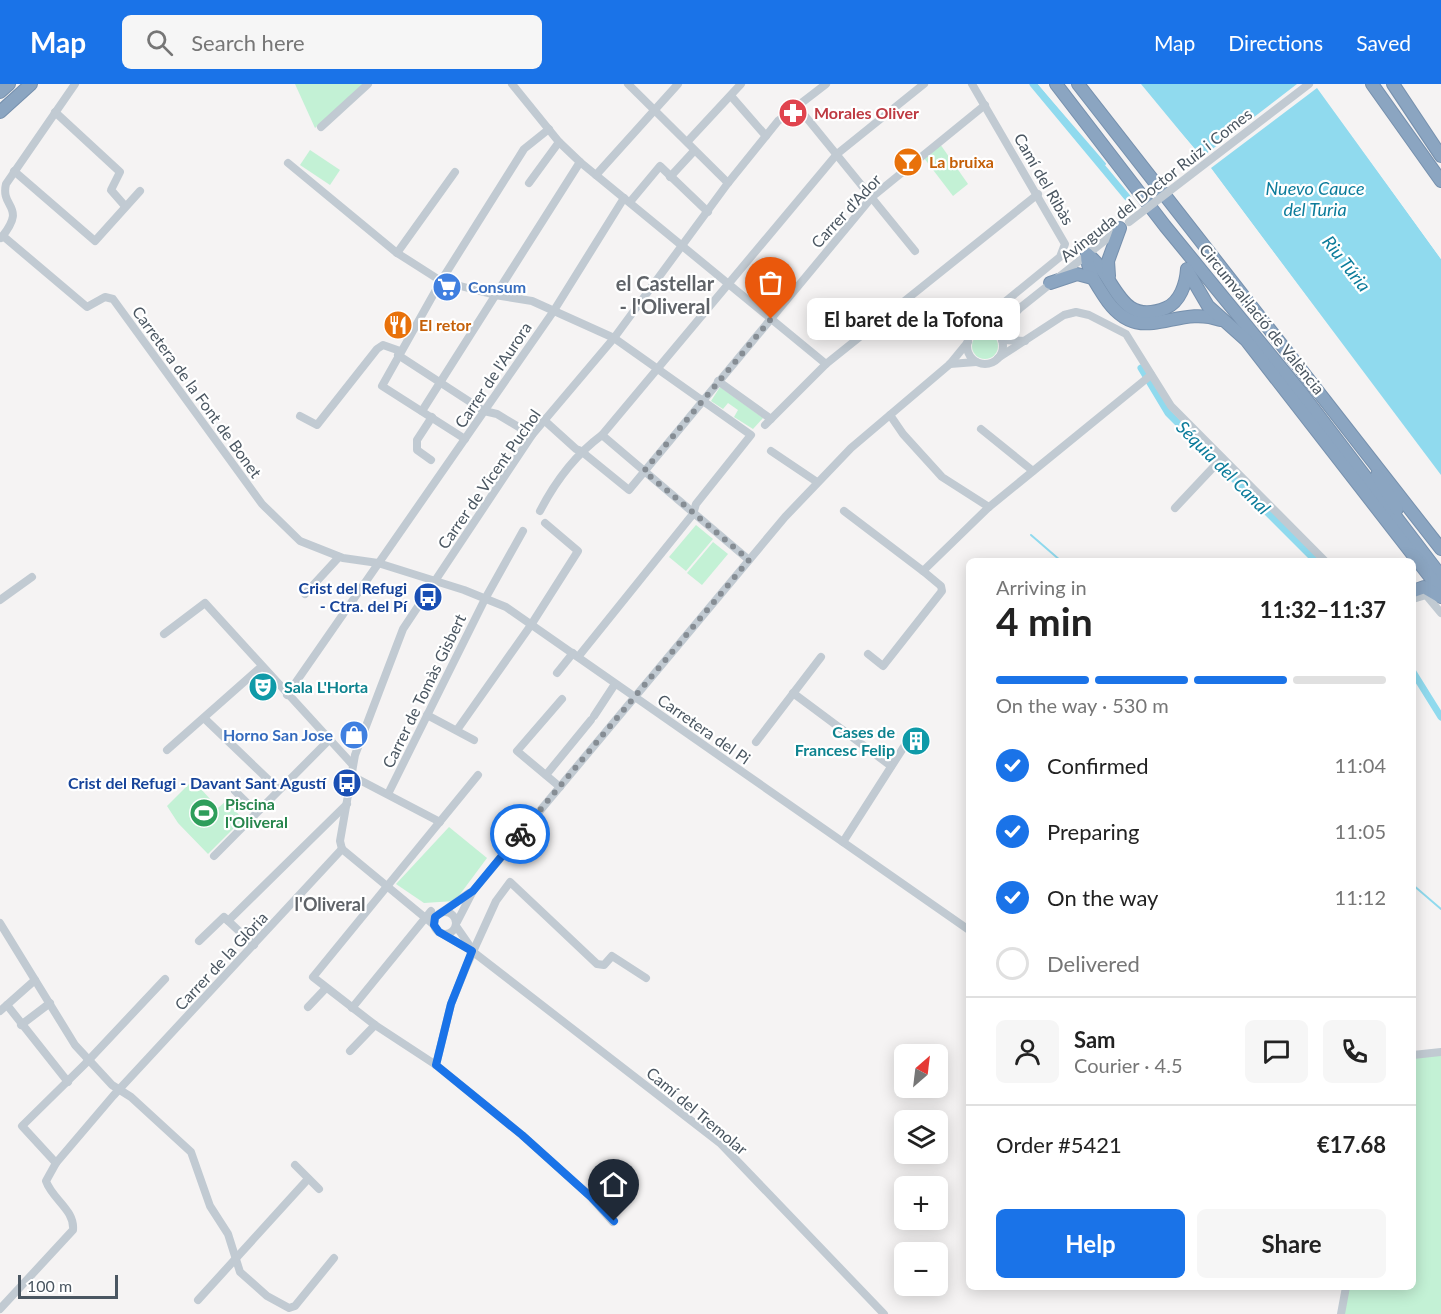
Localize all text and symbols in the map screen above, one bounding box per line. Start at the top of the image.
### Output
search box [122,15,542,69]
text: Map [30,25,86,59]
icon: search [143,26,176,59]
text: Search here [191,29,305,56]
text: Map [1154,30,1195,55]
text: Directions [1228,30,1323,55]
text: Saved [1356,30,1411,55]
pharmacy icon: Morales Oliver [777,97,809,129]
place label: Morales Oliver [814,103,919,122]
street label: Avinguda del Doctor Ruiz i Comes [1056,104,1255,265]
street label: Camí del Ribàs [1011,130,1078,228]
bar icon: La bruixa [892,146,924,178]
place label: La bruixa [929,152,994,171]
street label: Carrer d'Ador [807,170,885,251]
water label: Nuevo Cauce del Turia [1265,177,1365,220]
water label: Riu Túria [1318,231,1375,296]
street label: Circumval·lació de València [1196,240,1329,398]
pin [745,257,796,319]
icon: bag [754,266,787,299]
supermarket icon: Consum [431,271,463,303]
district label: el Castellar - l'Oliveral [616,271,715,318]
place label: Consum [468,277,526,296]
callout: El baret de la Tofona [807,298,1020,340]
street label: Carretera de la Font de Bonet [129,302,266,481]
text: El baret de la Tofona [824,307,1003,331]
restaurant icon: El retor [382,309,414,341]
place label: El retor [419,315,471,334]
street label: Carrer de l'Aurora [450,318,535,431]
street label: Carrer de Vicent Puchol [433,405,544,552]
water label: Séquia del Canal [1172,416,1275,519]
text: Arriving in [996,575,1087,599]
place label: Crist del Refugi - Ctra. del Pí [299,578,408,615]
bus stop icon: Crist del Refugi - Ctra. del Pí [412,581,444,613]
text: 11:32–11:37 [1260,596,1386,623]
text: 4 min [996,598,1093,644]
street label: Carrer de Tomàs Gisbert [378,610,469,771]
theatre icon: Sala L'Horta [247,671,279,703]
place label: Sala L'Horta [284,677,368,696]
street label: Carretera del Pi [654,690,754,768]
text: On the way · 530 m [996,693,1169,717]
shop icon: Horno San Jose [338,719,370,751]
place label: Cases de Francesc Felip [795,722,895,759]
place label: Horno San Jose [223,725,333,744]
building icon: Cases de Francesc Felip [900,725,932,757]
icon: check [996,749,1029,782]
text: Confirmed [1047,752,1149,779]
text: 11:04 [1335,753,1386,777]
bus stop icon: Crist del Refugi - Davant Sant Agustí [331,767,363,799]
place label: Crist del Refugi - Davant Sant Agustí [68,773,328,792]
place label: Piscina l'Oliveral [225,794,288,831]
sports icon: Piscina l'Oliveral [188,797,220,829]
courier [490,804,550,864]
icon: check [996,815,1029,848]
icon: bike [504,818,537,851]
text: Preparing [1047,818,1139,845]
text: 11:05 [1335,819,1386,843]
icon: check [996,881,1029,914]
text: On the way [1047,884,1158,911]
text: 11:12 [1335,885,1386,909]
district label: l'Oliveral [295,893,365,915]
street label: Carrer de la Glòria [170,908,271,1014]
text: Delivered [1047,950,1140,977]
button: person [996,1020,1059,1083]
button: chat [1245,1020,1308,1083]
button: phone [1323,1020,1386,1083]
text: Sam [1074,1026,1116,1053]
north arrow [894,1044,948,1098]
map controls [894,1044,948,1296]
text: Courier · 4.5 [1074,1053,1183,1077]
street label: Camí del Tremolar [643,1063,752,1158]
button: layers [894,1110,948,1164]
text: Order #5421 [996,1131,1122,1158]
text: €17.68 [1317,1131,1386,1158]
pin [588,1159,639,1221]
icon: home [597,1168,630,1201]
button: + [894,1176,948,1230]
button: Help [996,1209,1185,1278]
button: Share [1197,1209,1386,1278]
button: − [894,1242,948,1296]
scale bar [18,1272,118,1300]
text: 100 m [27,1276,72,1295]

